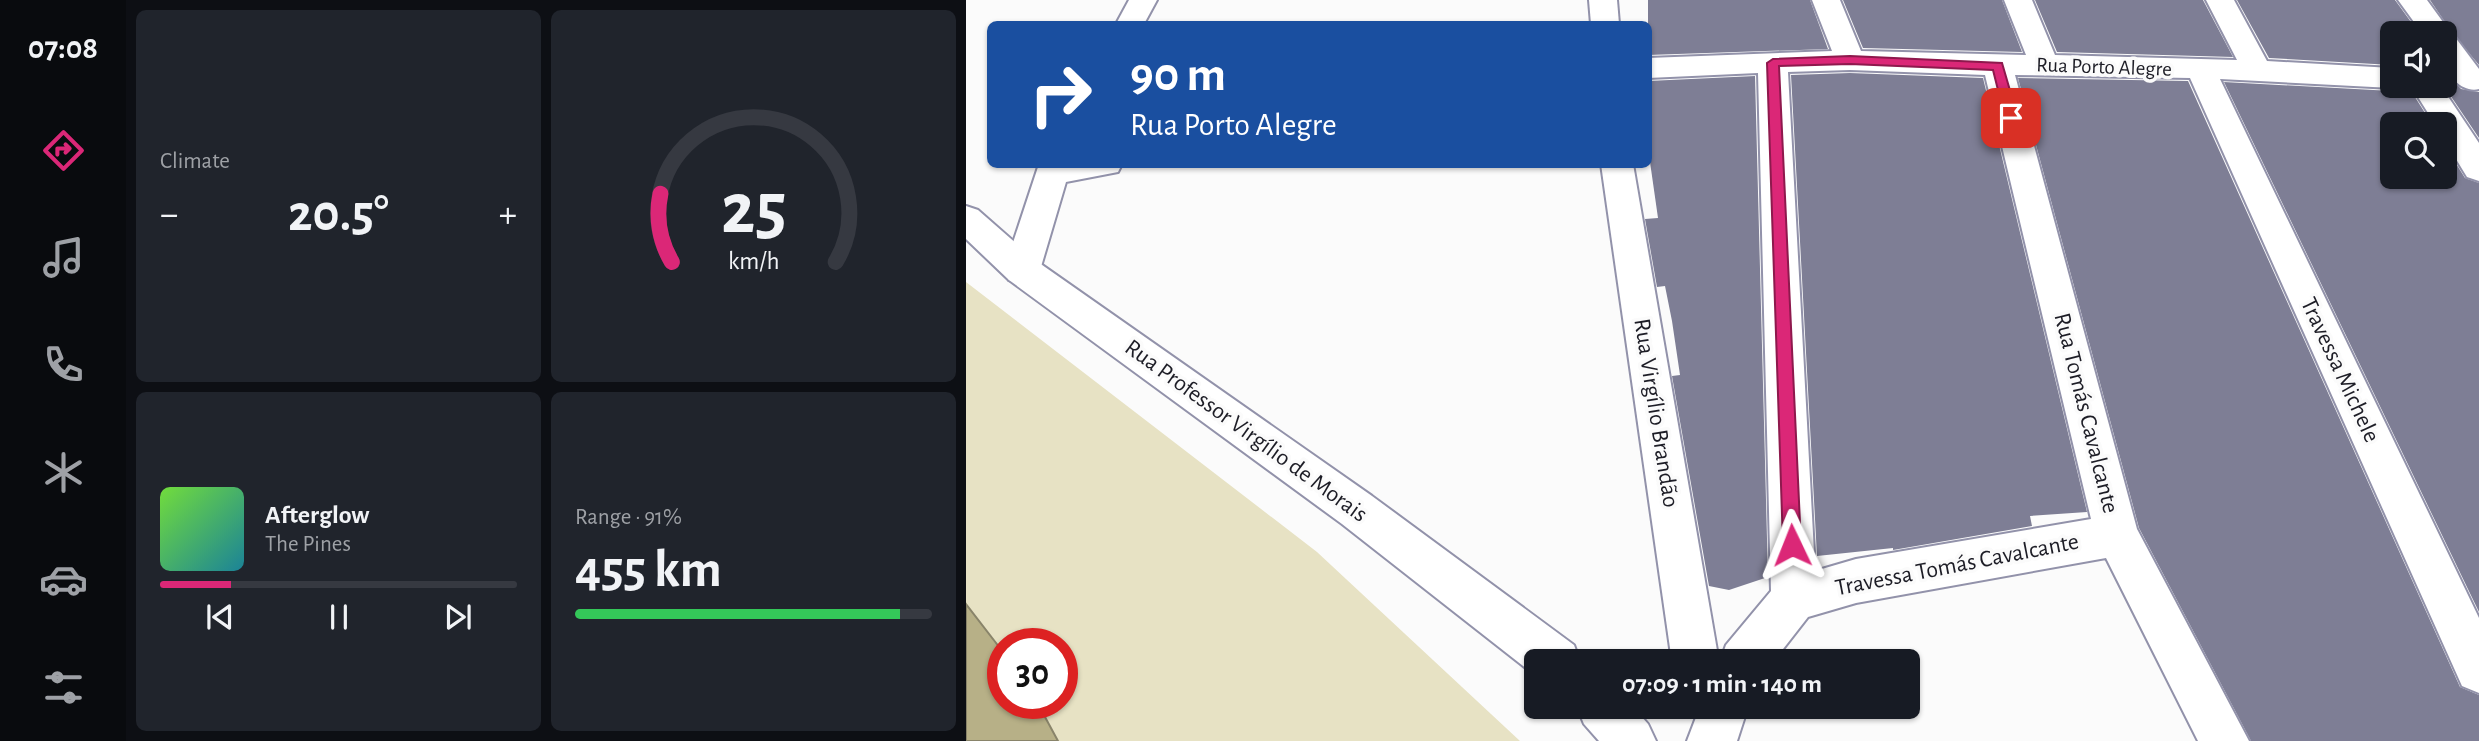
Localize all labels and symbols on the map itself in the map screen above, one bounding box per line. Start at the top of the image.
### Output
street label: Rua Porto Alegre [2036,54,2172,80]
pin [1981,88,2041,148]
street label: Travessa Michele [2296,294,2384,446]
street label: Rua Tomás Cavalcante [2049,310,2123,516]
street label: Rua Virgílio Brandão [1629,317,1683,509]
street label: Rua Professor Virgílio de Morais [1120,335,1372,527]
position arrow [1755,508,1829,582]
street label: Travessa Tomás Cavalcante [1833,530,2081,600]
speed limit sign: 30 [987,628,1078,719]

